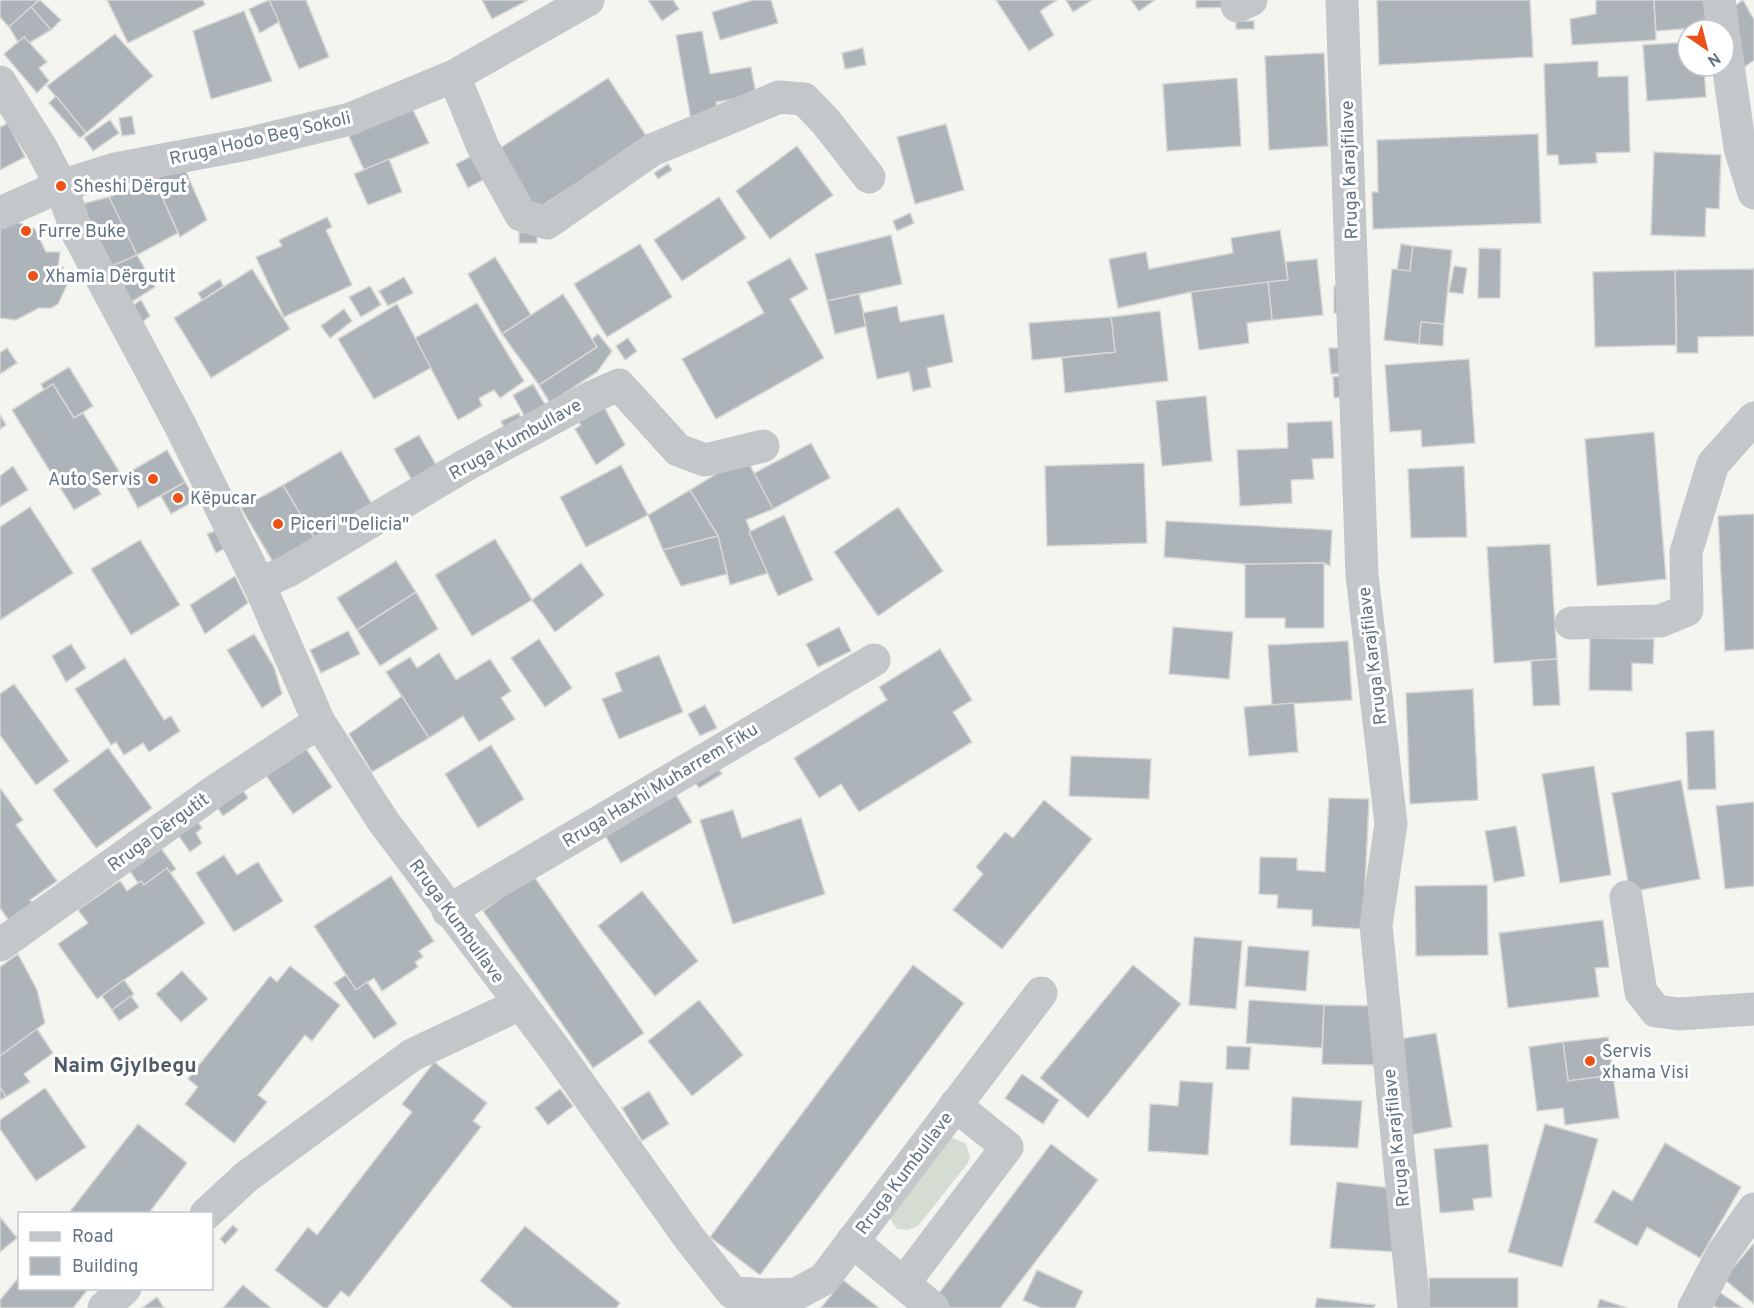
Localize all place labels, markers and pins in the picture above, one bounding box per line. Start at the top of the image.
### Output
place label: Sheshi Dërgut [73,176,187,199]
marker: Sheshi Dërgut [54,179,68,193]
place label: Furre Buke [38,221,126,244]
marker: Furre Buke [19,224,33,238]
place label: Xhamia Dërgutit [45,266,176,289]
marker: Xhamia Dërgutit [26,269,40,283]
place label: Auto Servis [48,469,141,492]
marker: Auto Servis [146,472,160,486]
place label: Këpucar [190,488,257,511]
marker: Këpucar [171,491,185,505]
place label: Piceri "Delicia" [290,514,409,537]
marker: Piceri "Delicia" [271,517,285,531]
place label: Servis xhama Visi [1602,1041,1689,1085]
marker: Servis xhama Visi [1583,1054,1597,1068]

